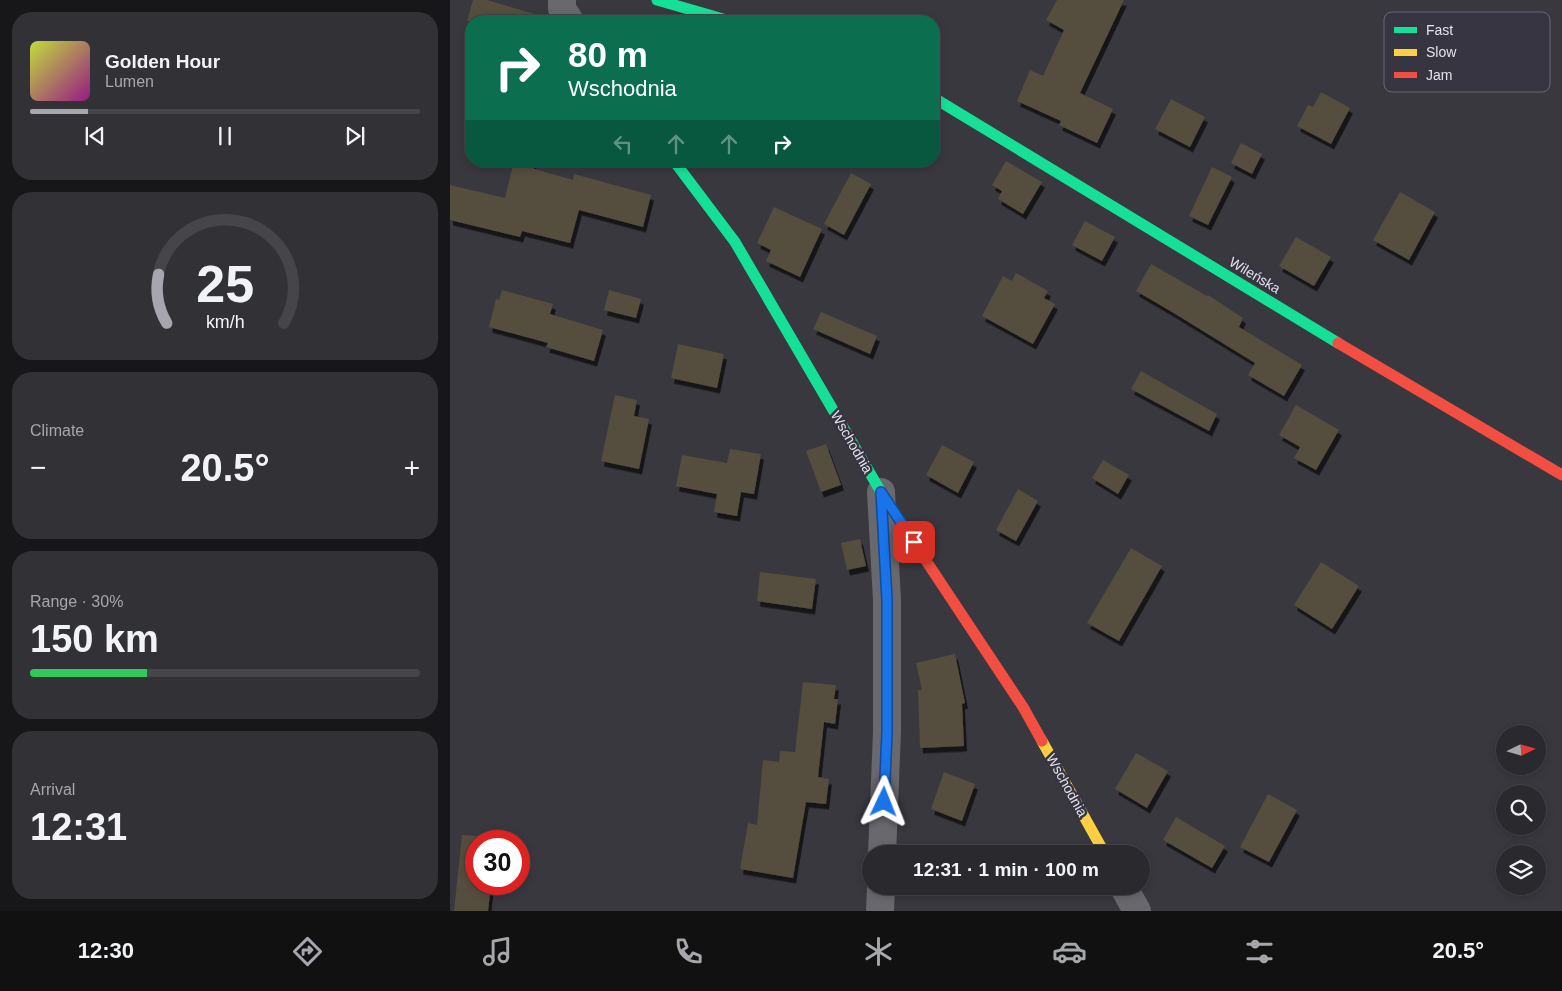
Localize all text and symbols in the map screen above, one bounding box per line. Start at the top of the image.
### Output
legend [1384,12,1550,92]
text: Fast [1426,22,1453,38]
icon: right [485,35,550,100]
text: 80 m [568,35,648,74]
text: Slow [1426,44,1457,60]
text: Golden Hour [105,51,220,72]
text: Jam [1426,67,1452,83]
text: Lumen [105,73,154,90]
text: Wschodnia [568,76,677,101]
icon: previous [81,122,109,150]
icon: pause [211,122,239,150]
icon: next [341,122,369,150]
icon: left [609,130,637,158]
icon: ahead [662,130,690,158]
icon: ahead [715,130,743,158]
icon: right [768,130,796,158]
street label: Wileńska [1227,254,1284,297]
text: 25 [196,255,254,313]
text: km/h [206,312,244,332]
street label: Wschodnia [828,408,876,476]
text: Climate [30,422,84,439]
text: 20.5° [180,447,270,489]
text: − [30,452,46,483]
text: + [404,452,420,483]
pin [893,521,935,563]
icon: arrive [900,528,928,556]
text: Range · 30% [30,593,123,610]
text: 150 km [30,618,159,660]
north arrow [1496,725,1546,775]
map controls [1496,725,1546,895]
street label: Wschodnia [1043,751,1091,819]
position arrow [857,775,909,827]
text: Arrival [30,781,75,798]
button: search [1496,785,1546,835]
text: 12:31 [30,806,127,848]
speed limit sign: 30 [465,830,530,895]
button: layers [1496,845,1546,895]
text: 12:31 · 1 min · 100 m [913,859,1099,880]
icon: directions [290,934,325,969]
icon: music [480,934,515,969]
icon: phone [671,934,706,969]
icon: climate [861,934,896,969]
icon: car [1052,934,1087,969]
icon: filters [1242,934,1277,969]
text: 12:30 [78,938,134,963]
text: 20.5° [1433,938,1484,963]

